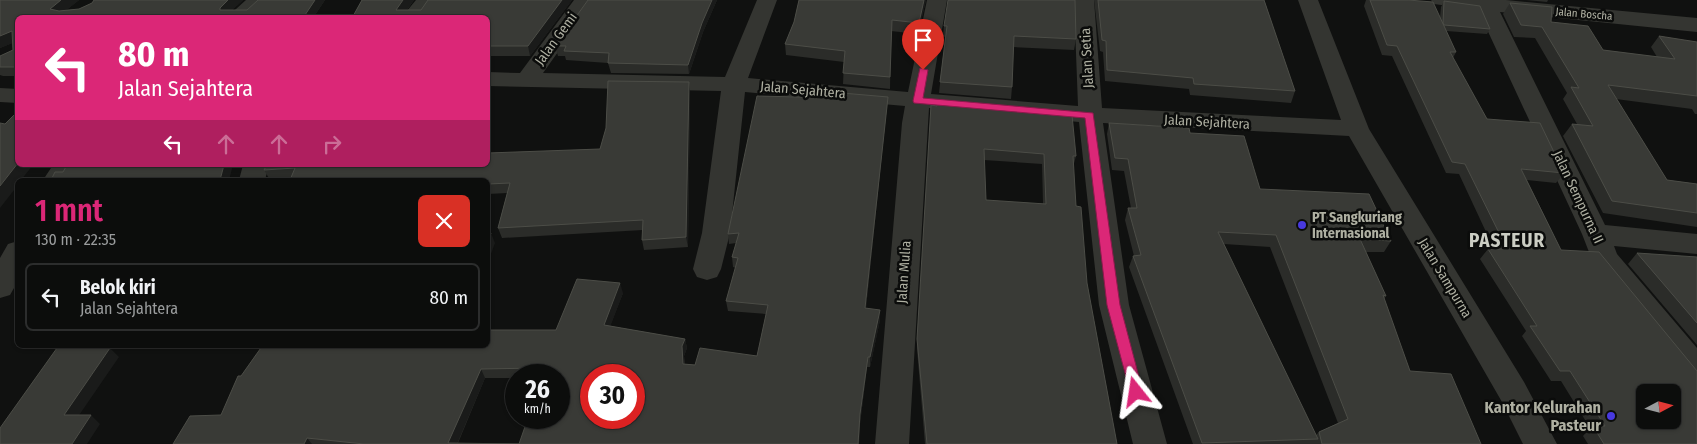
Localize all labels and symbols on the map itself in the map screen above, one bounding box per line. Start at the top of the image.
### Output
street label: Jalan Boscha [1555,5,1613,23]
street label: Jalan Gemi [531,9,581,69]
pin [902,19,944,70]
street label: Jalan Setia [1077,27,1097,89]
street label: Jalan Sejahtera [759,78,847,102]
street label: Jalan Sejahtera [1164,111,1250,133]
street label: Jalan Sempurna II [1549,148,1607,246]
place label: PT Sangkuriang Internasional [1312,209,1402,242]
marker: PT Sangkuriang Internasional [1296,219,1308,231]
district label: PASTEUR [1469,229,1545,252]
street label: Jalan Sampurna [1414,235,1476,321]
street label: Jalan Mulia [893,240,915,304]
speed limit sign: 30 [580,364,645,429]
position arrow [1109,365,1161,417]
north arrow [1636,384,1681,429]
place label: Kantor Kelurahan Pasteur [1485,398,1601,435]
marker: Kantor Kelurahan Pasteur [1605,410,1617,422]

